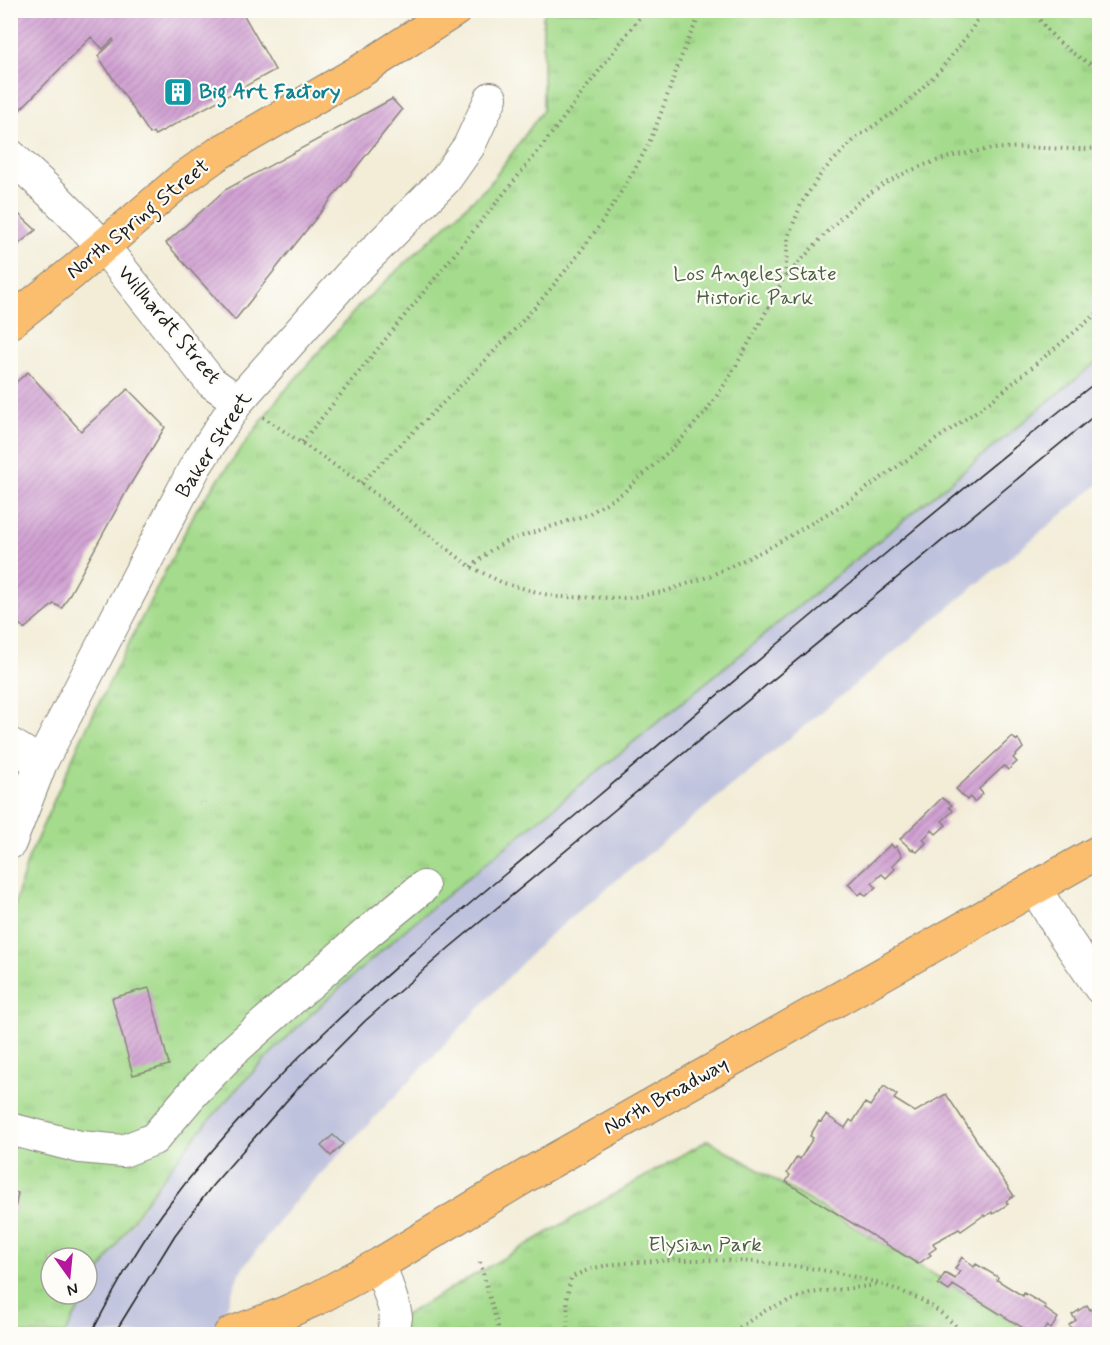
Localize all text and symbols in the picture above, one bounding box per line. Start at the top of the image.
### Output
building icon: Big Art Factory [162,76,194,108]
place label: Big Art Factory [199,78,341,108]
street label: North Spring Street [60,152,217,287]
street label: Willhardt Street [111,259,227,391]
park label: Los Angeles State Historic Park [673,260,837,312]
street label: Baker Street [169,386,259,503]
street label: North Broadway [599,1050,733,1142]
park label: Elysian Park [648,1231,762,1259]
north arrow [39,1246,99,1306]
text: N [65,1278,80,1301]

